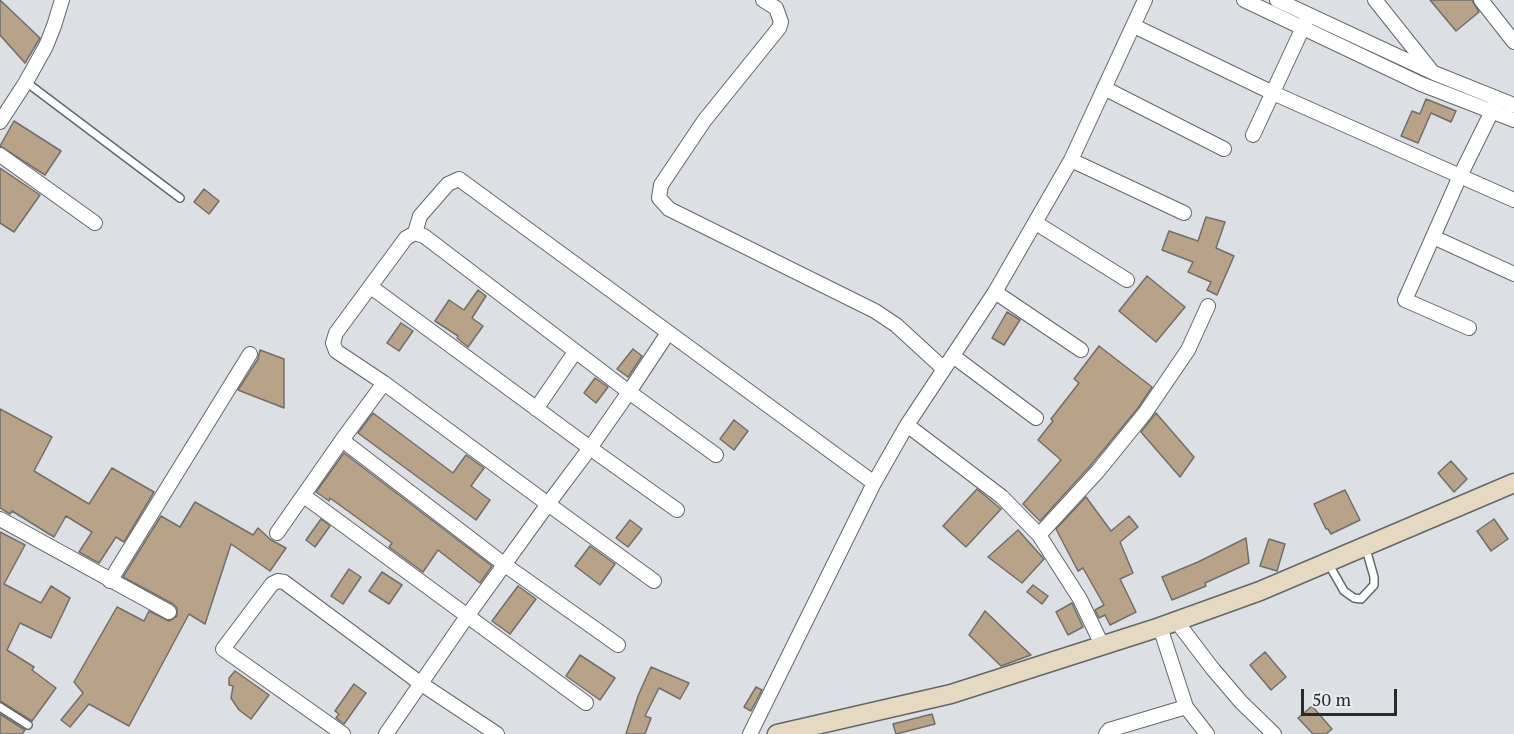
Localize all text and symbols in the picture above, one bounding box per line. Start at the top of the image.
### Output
scale bar [1304,677,1400,715]
text: 50 m [1312,687,1351,711]

